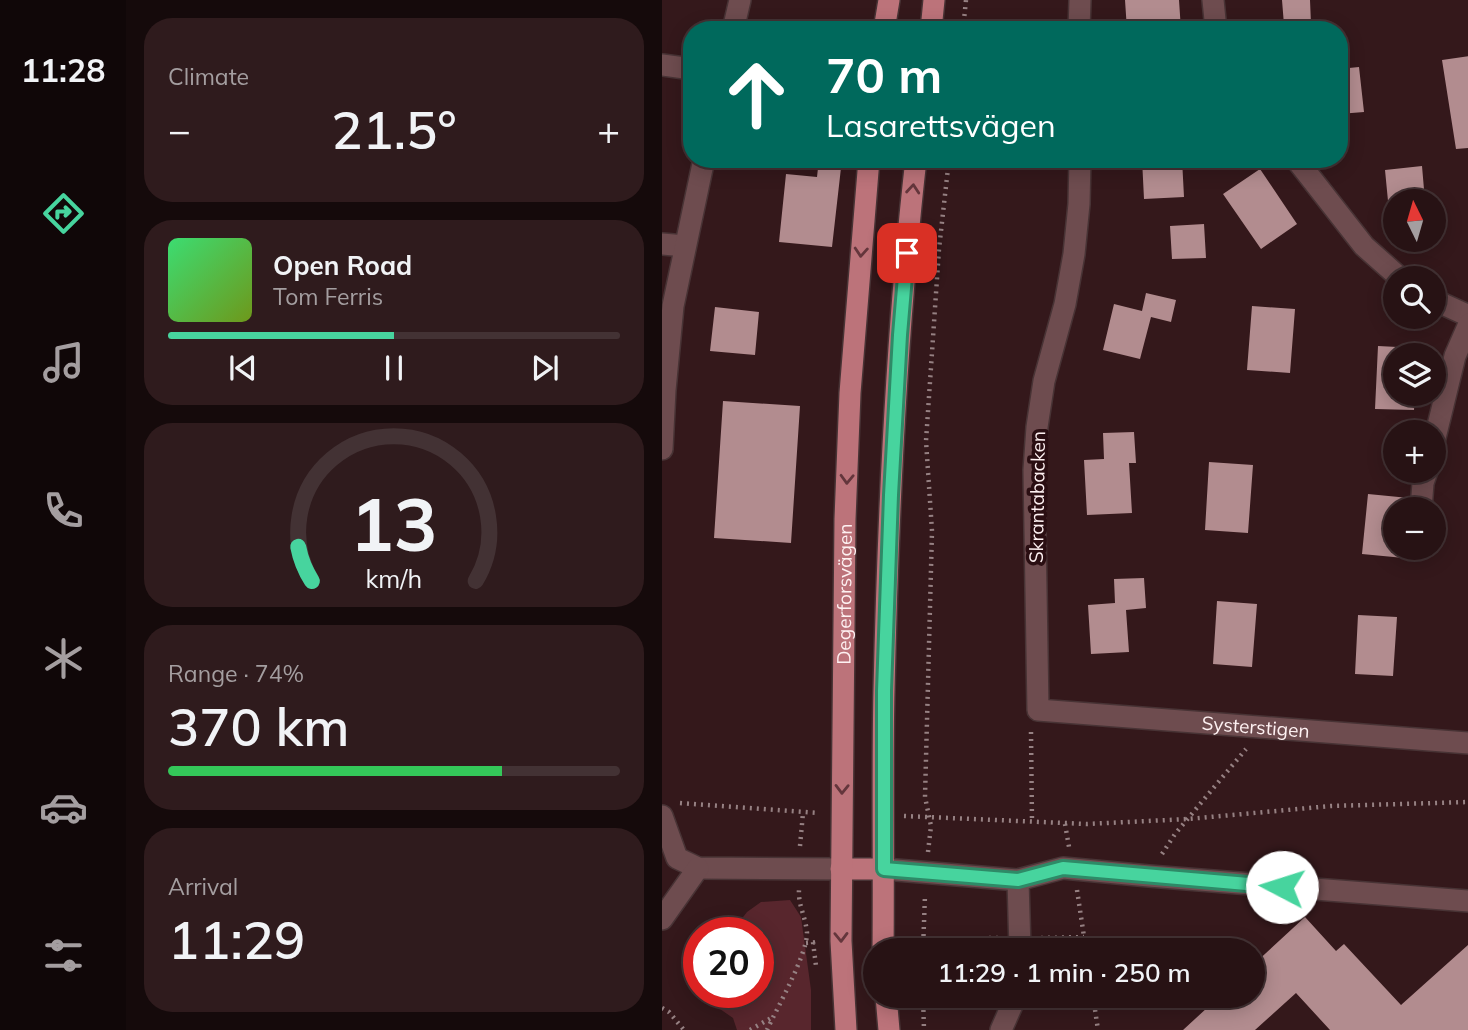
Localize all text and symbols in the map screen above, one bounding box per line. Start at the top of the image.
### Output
text: 70 m [826,44,942,105]
icon: ahead [711,49,802,140]
text: 11:28 [21,50,105,90]
text: Climate [168,62,249,91]
text: 21.5° [331,97,457,162]
text: Lasarettsvägen [826,105,1056,145]
text: − [168,106,191,154]
text: + [597,106,620,154]
one-way arrow [905,183,920,194]
icon: directions [39,189,88,238]
north arrow [1383,189,1446,252]
map controls [1383,189,1446,560]
pin [877,223,937,283]
icon: arrive [888,234,926,272]
one-way arrow [854,246,869,257]
text: Open Road [273,249,412,282]
button: search [1383,266,1446,329]
text: Tom Ferris [273,282,383,311]
icon: music [39,338,88,387]
button: layers [1383,343,1446,406]
icon: previous [224,349,262,387]
icon: pause [375,349,413,387]
icon: next [526,349,564,387]
button: + [1383,420,1446,483]
street label: Skrantabacken [1024,431,1050,563]
one-way arrow [839,473,854,484]
text: 13 [350,478,438,569]
icon: phone [39,486,88,535]
button: − [1383,497,1446,560]
street label: Degerforsvägen [832,523,857,665]
text: km/h [366,563,422,594]
icon: climate [39,634,88,683]
text: Range · 74% [168,659,304,688]
text: 370 km [168,694,349,759]
street label: Systerstigen [1201,711,1311,743]
icon: car [39,783,88,832]
one-way arrow [834,784,850,795]
position arrow [1245,850,1319,924]
text: Arrival [168,872,238,901]
text: 11:29 [168,907,305,972]
speed limit sign: 20 [683,917,774,1008]
icon: filters [39,931,88,980]
one-way arrow [834,932,849,943]
text: 11:29 · 1 min · 250 m [937,956,1191,989]

